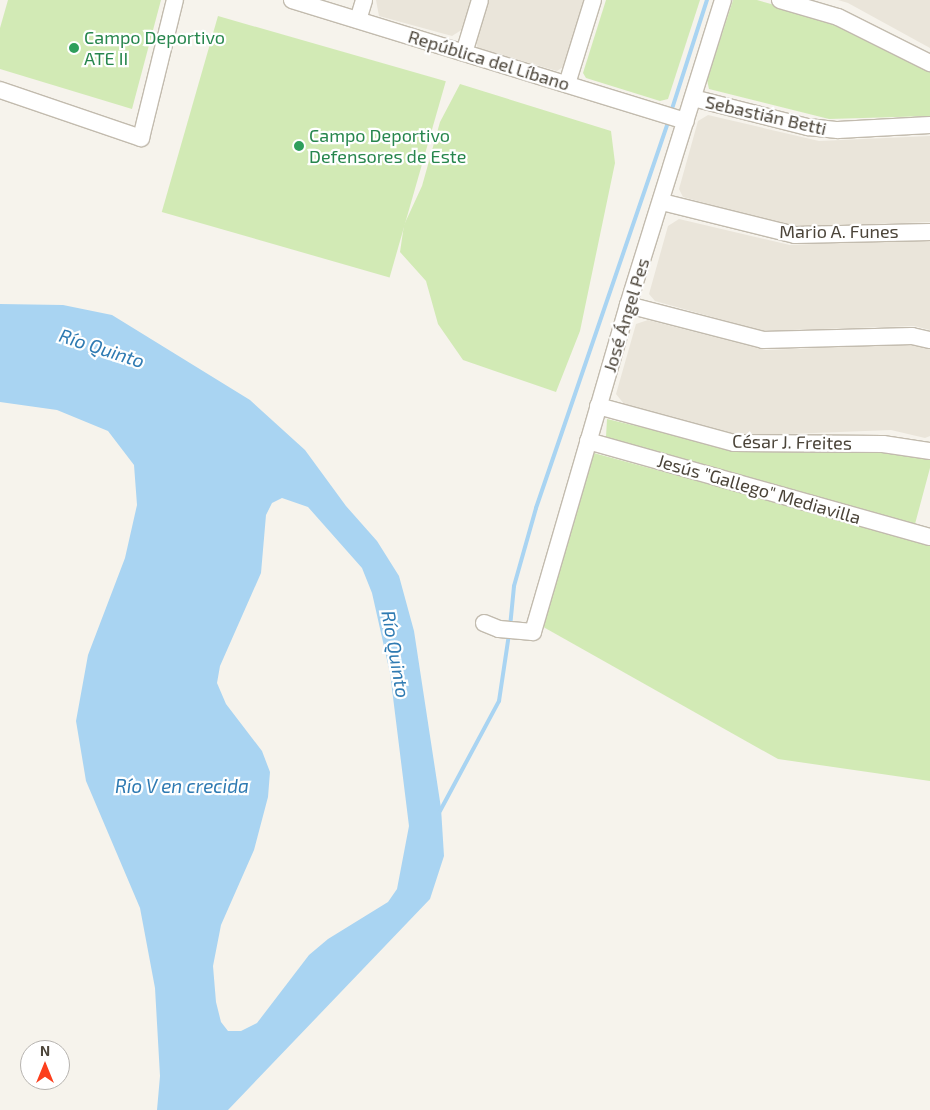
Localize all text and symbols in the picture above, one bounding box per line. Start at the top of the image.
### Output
street label: República del Líbano [405,25,573,95]
place label: Campo Deportivo ATE II [84,27,225,70]
marker: Campo Deportivo ATE II [68,42,80,54]
street label: Sebastián Betti [703,91,829,139]
place label: Campo Deportivo Defensores de Este [309,125,466,168]
marker: Campo Deportivo Defensores de Este [293,140,305,152]
street label: Mario A. Funes [779,220,899,242]
street label: José Ángel Pes [598,255,654,375]
water label: Río Quinto [56,324,148,372]
street label: César J. Freites [732,430,852,454]
street label: Jesús "Gallego" Mediavilla [655,450,863,528]
water label: Río Quinto [377,609,415,699]
water label: Río V en crecida [115,775,249,797]
north arrow [20,1040,70,1090]
text: N [40,1042,50,1059]

